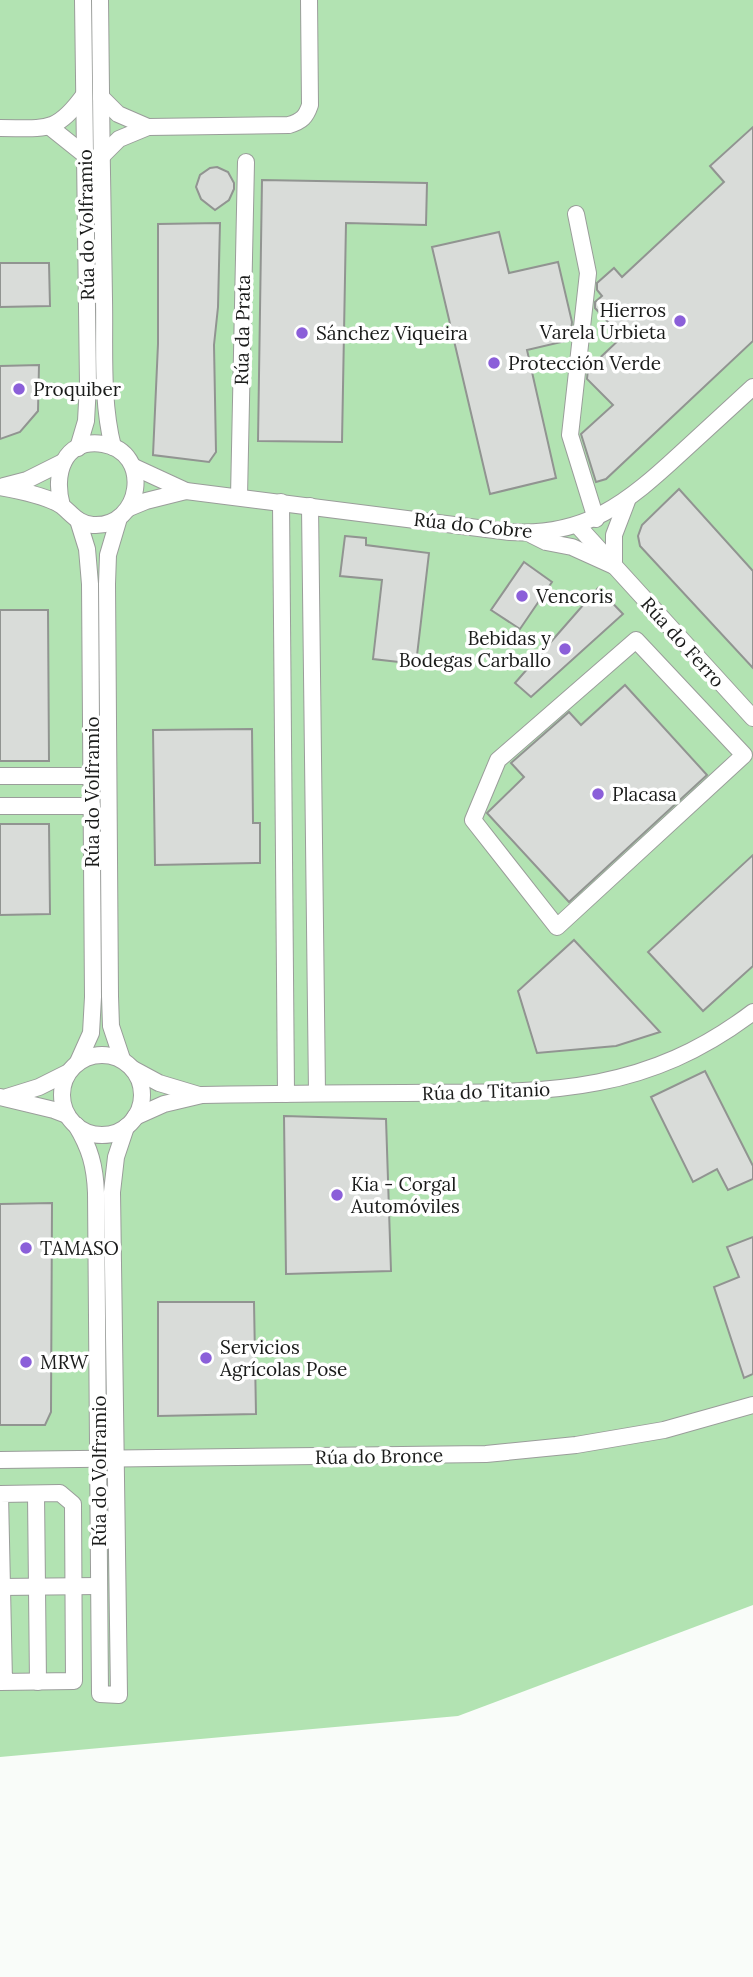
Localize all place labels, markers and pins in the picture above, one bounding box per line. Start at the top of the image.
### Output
place label: Hierros Varela Urbieta [539,298,666,344]
marker: Hierros Varela Urbieta [672,313,688,329]
place label: Sánchez Viqueira [316,321,468,345]
marker: Sánchez Viqueira [294,325,310,341]
place label: Protección Verde [508,351,661,375]
marker: Protección Verde [486,355,502,371]
place label: Proquiber [33,377,122,401]
marker: Proquiber [11,381,27,397]
place label: Vencoris [535,584,613,608]
marker: Vencoris [514,588,530,604]
place label: Bebidas y Bodegas Carballo [399,626,551,672]
marker: Bebidas y Bodegas Carballo [557,641,573,657]
place label: Placasa [612,782,677,806]
marker: Placasa [590,786,606,802]
place label: Kia - Corgal Automóviles [350,1172,460,1218]
marker: Kia - Corgal Automóviles [329,1187,345,1203]
place label: TAMASO [40,1236,119,1260]
marker: TAMASO [18,1240,34,1256]
place label: Servicios Agrícolas Pose [219,1335,347,1381]
place label: MRW [40,1350,89,1374]
marker: Servicios Agrícolas Pose [198,1350,214,1366]
marker: MRW [18,1354,34,1370]

